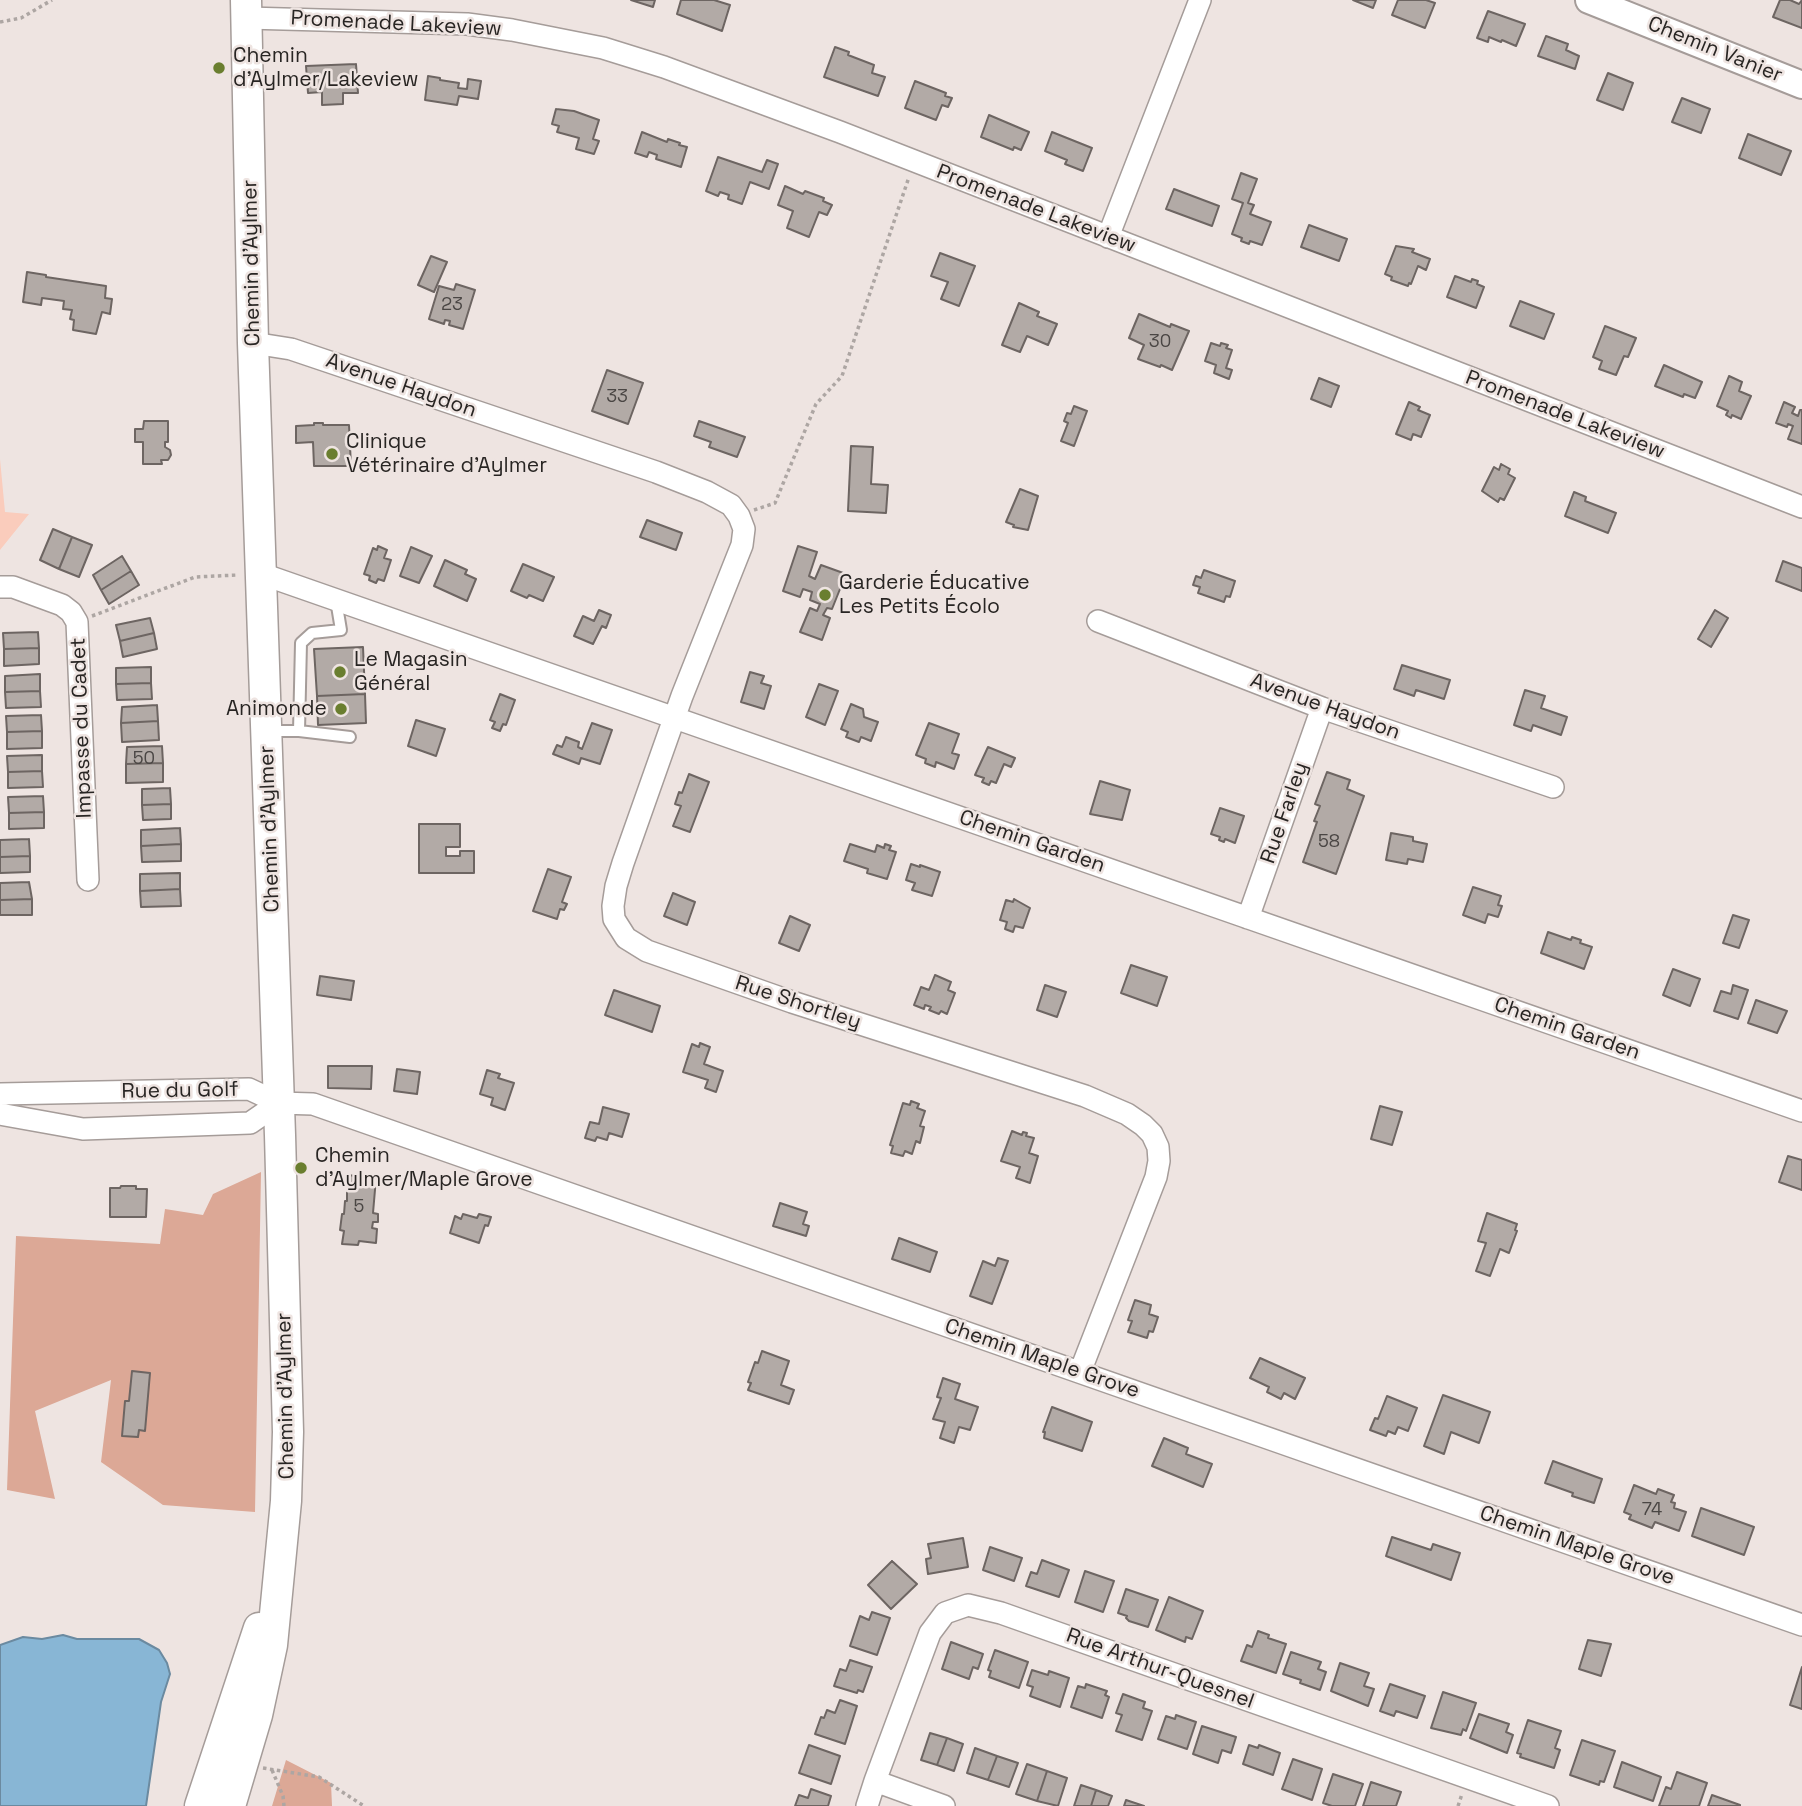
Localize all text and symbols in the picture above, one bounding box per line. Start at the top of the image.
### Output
street label: Promenade Lakeview [290,6,502,42]
street label: Chemin Vanier [1644,12,1786,88]
place label: Chemin d'Aylmer/Lakeview [233,43,418,93]
marker: Chemin d'Aylmer/Lakeview [211,60,227,76]
street label: Promenade Lakeview [933,159,1139,259]
street label: Chemin d'Aylmer [238,179,266,347]
house number: 23 [441,294,463,316]
house number: 30 [1149,331,1171,353]
street label: Avenue Haydon [322,348,480,424]
street label: Promenade Lakeview [1462,365,1668,465]
house number: 33 [606,386,628,408]
place label: Clinique Vétérinaire d'Aylmer [346,429,547,479]
marker: Clinique Vétérinaire d'Aylmer [324,446,340,462]
place label: Garderie Éducative Les Petits Écolo [839,570,1030,620]
marker: Garderie Éducative Les Petits Écolo [817,587,833,603]
street label: Impasse du Cadet [66,637,98,819]
place label: Le Magasin Général [354,647,468,697]
marker: Le Magasin Général [332,664,348,680]
street label: Avenue Haydon [1247,668,1403,746]
place label: Animonde [226,696,327,722]
marker: Animonde [333,701,349,717]
street label: Chemin d'Aylmer [254,745,286,913]
house number: 50 [133,748,155,770]
street label: Rue Farley [1256,759,1314,867]
street label: Chemin Garden [956,805,1108,879]
house number: 58 [1318,831,1340,853]
street label: Rue Shortley [732,971,864,1035]
street label: Chemin Garden [1491,992,1643,1066]
street label: Rue du Golf [121,1077,239,1105]
place label: Chemin d'Aylmer/Maple Grove [315,1143,533,1193]
marker: Chemin d'Aylmer/Maple Grove [293,1160,309,1176]
house number: 5 [354,1196,364,1218]
street label: Chemin d'Aylmer [272,1312,300,1480]
street label: Chemin Maple Grove [941,1314,1143,1404]
house number: 74 [1642,1499,1662,1521]
street label: Chemin Maple Grove [1476,1501,1678,1591]
street label: Rue Arthur-Quesnel [1063,1623,1257,1715]

